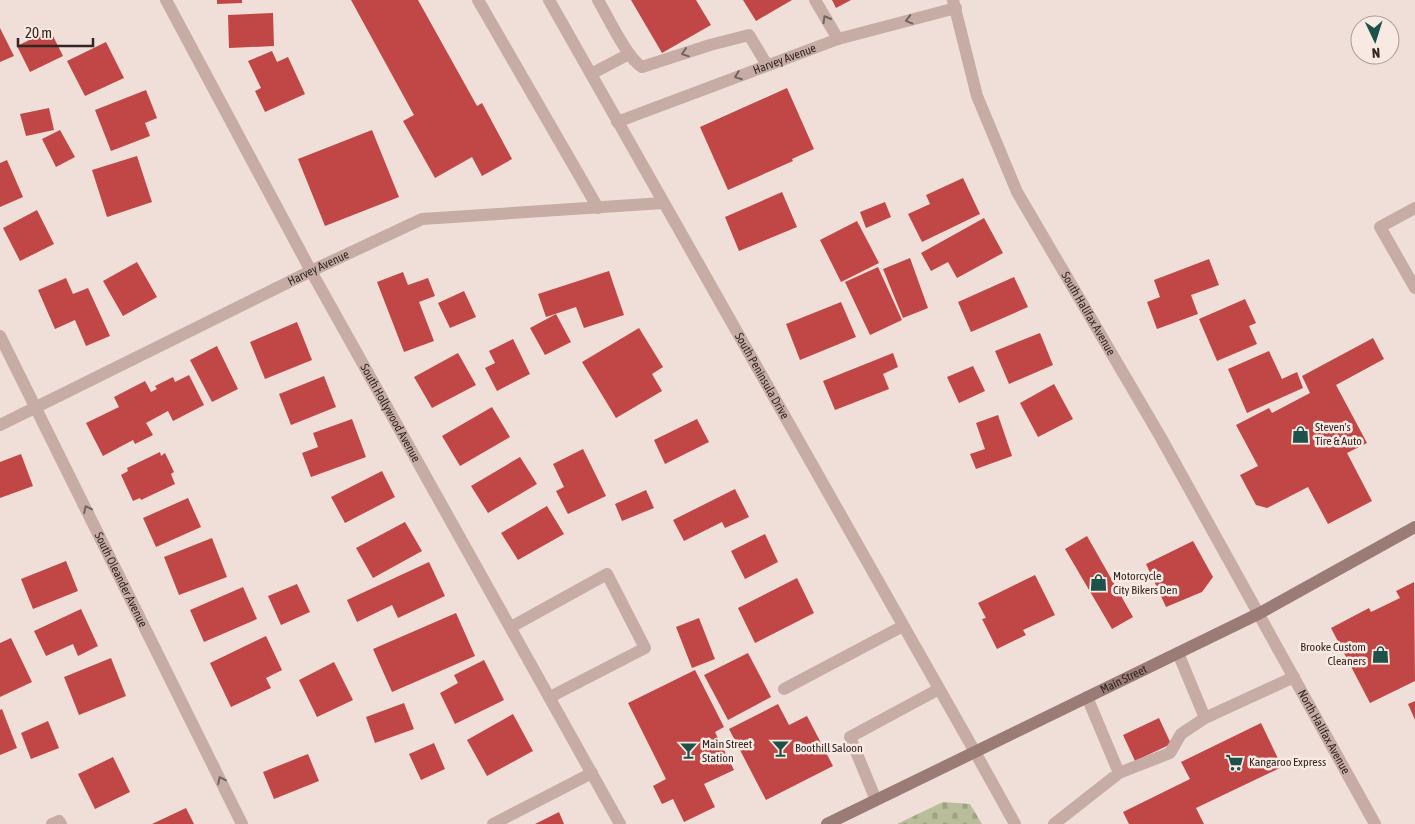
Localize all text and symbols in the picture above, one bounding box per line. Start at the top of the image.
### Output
one-way arrow [905,14,913,25]
scale bar [18,15,92,47]
north arrow [1350,15,1400,65]
one-way arrow [823,16,833,25]
text: 20 m [25,24,52,41]
street label: Harvey Avenue [751,41,818,77]
text: N [1371,45,1381,61]
one-way arrow [682,48,690,58]
one-way arrow [734,70,743,80]
street label: Harvey Avenue [285,247,351,288]
street label: South Halifax Avenue [1058,269,1118,358]
street label: South Peninsula Drive [732,330,792,421]
street label: South Hollywood Avenue [357,361,423,465]
place label: Steven's Tire & Auto [1315,420,1362,448]
shop icon: Steven's Tire & Auto [1291,424,1311,444]
one-way arrow [82,505,93,514]
street label: South Oleander Avenue [91,530,150,629]
place label: Motorcycle City Bikers Den [1113,569,1178,597]
shop icon: Motorcycle City Bikers Den [1089,573,1109,593]
place label: Brooke Custom Cleaners [1300,640,1366,668]
shop icon: Brooke Custom Cleaners [1370,644,1390,664]
street label: Main Street [1098,662,1150,697]
street label: North Halifax Avenue [1295,687,1353,776]
place label: Main Street Station [702,737,753,765]
bar icon: Boothill Saloon [771,738,791,758]
bar icon: Main Street Station [678,741,698,761]
place label: Boothill Saloon [795,741,863,755]
supermarket icon: Kangaroo Express [1225,752,1245,772]
place label: Kangaroo Express [1249,755,1326,769]
one-way arrow [217,776,227,785]

